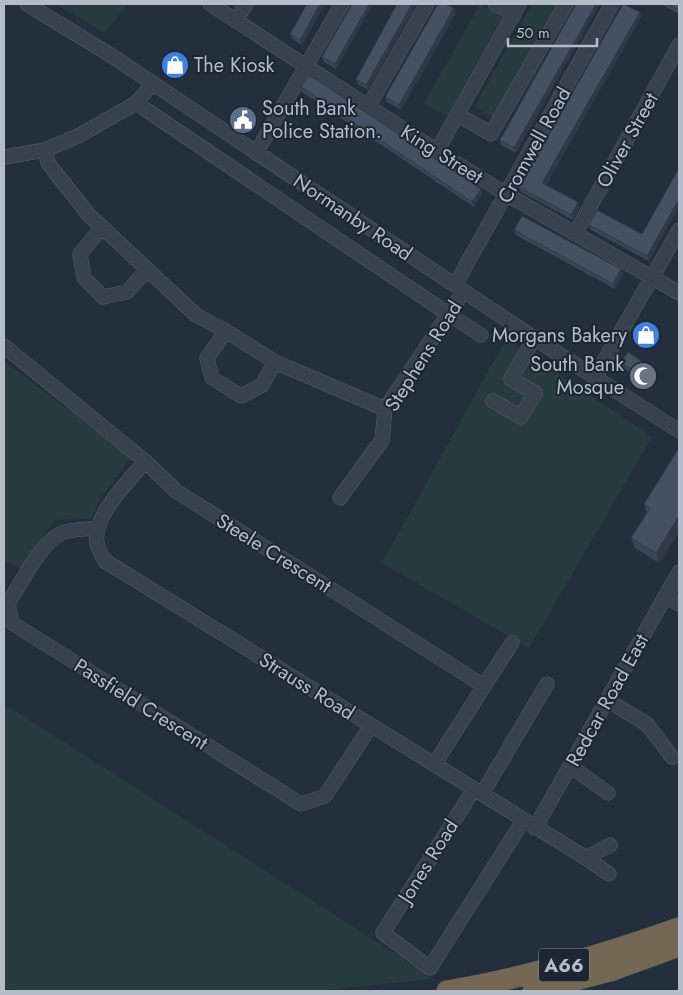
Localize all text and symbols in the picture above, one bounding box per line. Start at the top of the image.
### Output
scale bar [508,15,597,47]
text: 50 m [516,22,550,44]
shop icon: The Kiosk [160,50,190,80]
place label: The Kiosk [194,51,275,80]
street label: Cromwell Road [491,82,578,209]
street label: Oliver Street [589,87,666,193]
place label: South Bank Police Station. [262,94,382,146]
public building icon: South Bank Police Station. [228,105,258,135]
street label: King Street [395,118,489,191]
street label: Normanby Road [287,167,418,268]
street label: Stephens Road [378,295,469,417]
shop icon: Morgans Bakery [631,320,661,350]
place label: Morgans Bakery [492,321,627,350]
place label: South Bank Mosque [530,350,624,402]
mosque icon: South Bank Mosque [628,361,658,391]
street label: Steele Crescent [210,506,337,601]
street label: Redcar Road East [559,629,656,772]
street label: Strauss Road [253,646,360,727]
street label: Passfield Crescent [68,652,214,757]
street label: Jones Road [390,814,466,911]
road number: A66 [539,948,589,982]

